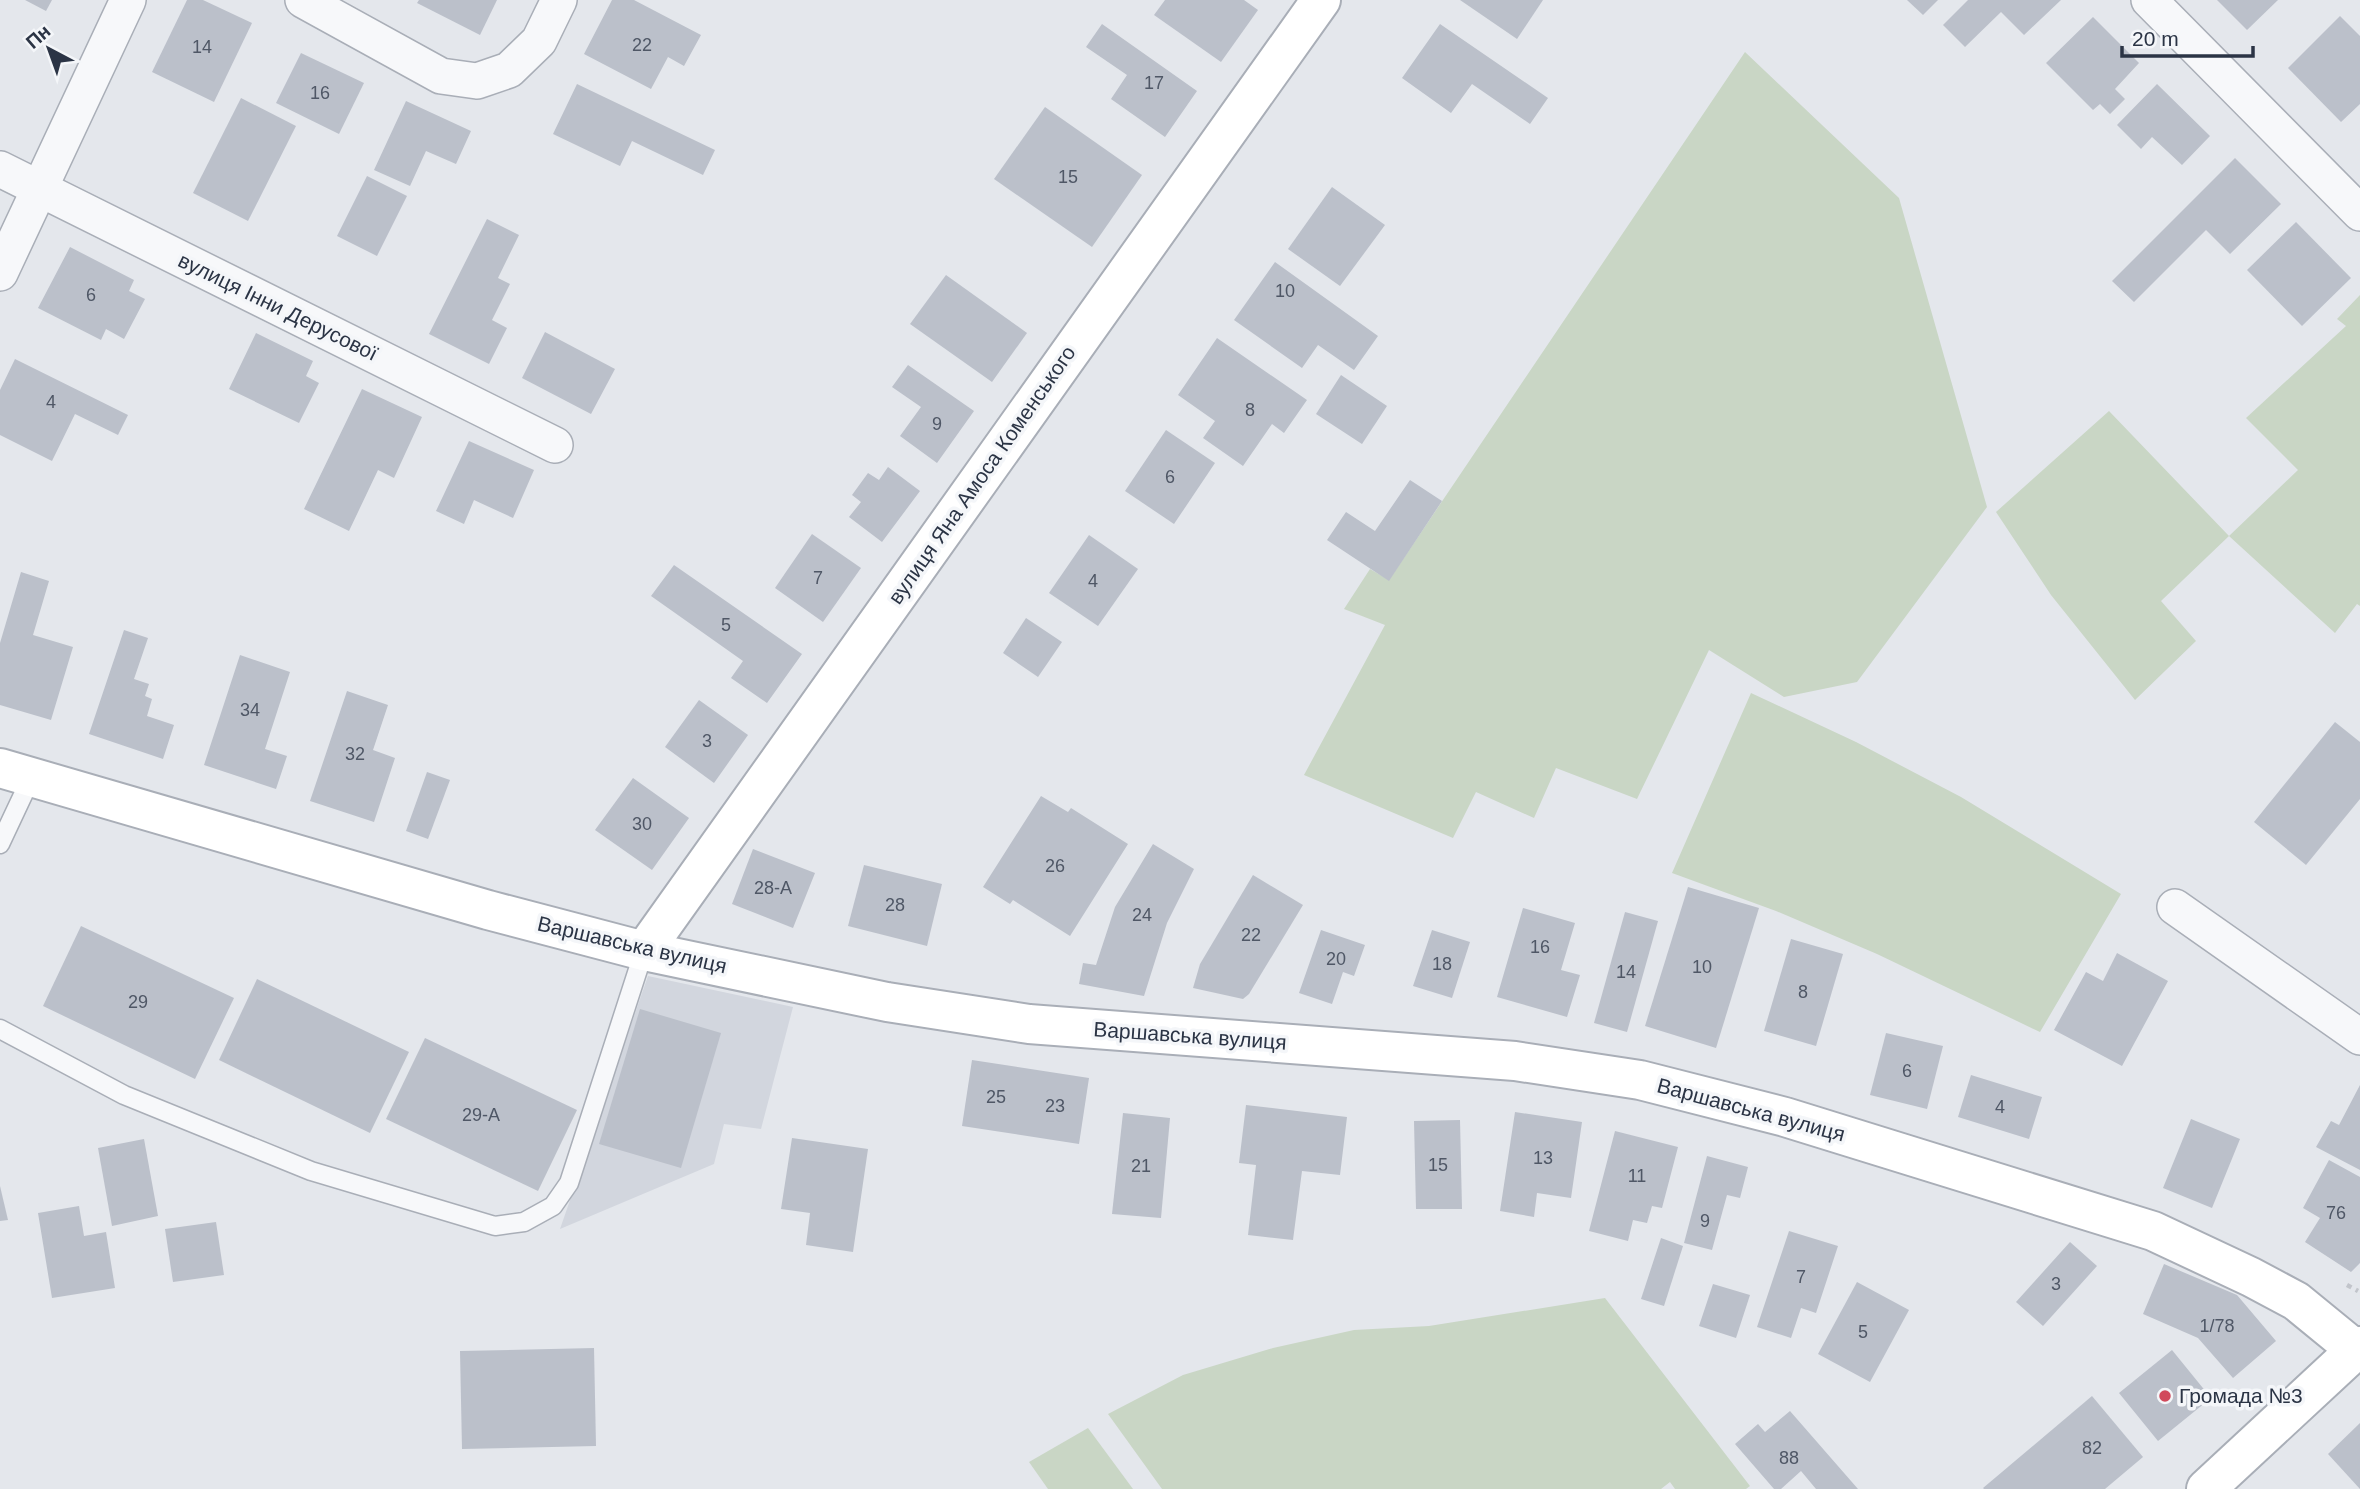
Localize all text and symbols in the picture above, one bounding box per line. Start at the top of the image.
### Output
north arrow [14,14,84,84]
scale bar [2122,14,2253,58]
text: Пн [22,20,55,53]
text: 20 m [2132,27,2179,50]
house number: 22 [632,35,652,55]
house number: 14 [192,37,212,57]
house number: 17 [1144,73,1164,93]
house number: 16 [310,83,330,103]
house number: 15 [1058,167,1078,187]
street label: вулиця Інни Дерусової [175,248,382,365]
house number: 10 [1275,281,1295,301]
house number: 6 [86,285,96,305]
street label: вулиця Яна Амоса Коменського [883,341,1080,608]
house number: 4 [46,392,56,412]
house number: 8 [1245,400,1255,420]
house number: 9 [932,414,942,434]
house number: 6 [1165,467,1175,487]
house number: 7 [813,568,823,588]
house number: 4 [1088,571,1098,591]
house number: 5 [721,615,731,635]
house number: 34 [240,700,260,720]
house number: 3 [702,731,712,751]
house number: 32 [345,744,365,764]
house number: 30 [632,814,652,834]
house number: 26 [1045,856,1065,876]
house number: 28-А [754,878,792,898]
house number: 28 [885,895,905,915]
house number: 24 [1132,905,1152,925]
street label: Варшавська вулиця [535,912,729,977]
house number: 22 [1241,925,1261,945]
house number: 16 [1530,937,1550,957]
house number: 20 [1326,949,1346,969]
house number: 18 [1432,954,1452,974]
house number: 10 [1692,957,1712,977]
house number: 14 [1616,962,1636,982]
house number: 8 [1798,982,1808,1002]
house number: 29 [128,992,148,1012]
street label: Варшавська вулиця [1093,1017,1287,1054]
house number: 6 [1902,1061,1912,1081]
street label: Варшавська вулиця [1655,1073,1848,1146]
house number: 25 [986,1087,1006,1107]
house number: 23 [1045,1096,1065,1116]
house number: 4 [1995,1097,2005,1117]
house number: 29-А [462,1105,500,1125]
house number: 13 [1533,1148,1553,1168]
house number: 15 [1428,1155,1448,1175]
house number: 21 [1131,1156,1151,1176]
house number: 11 [1628,1166,1646,1186]
house number: 76 [2326,1203,2346,1223]
house number: 9 [1700,1211,1710,1231]
house number: 7 [1796,1267,1806,1287]
house number: 3 [2051,1274,2061,1294]
house number: 1/78 [2199,1316,2235,1336]
house number: 5 [1858,1322,1868,1342]
place label: Громада №3 [2179,1384,2303,1407]
marker: Громада №3 [2157,1388,2173,1404]
house number: 82 [2082,1438,2102,1458]
house number: 88 [1779,1448,1799,1468]

